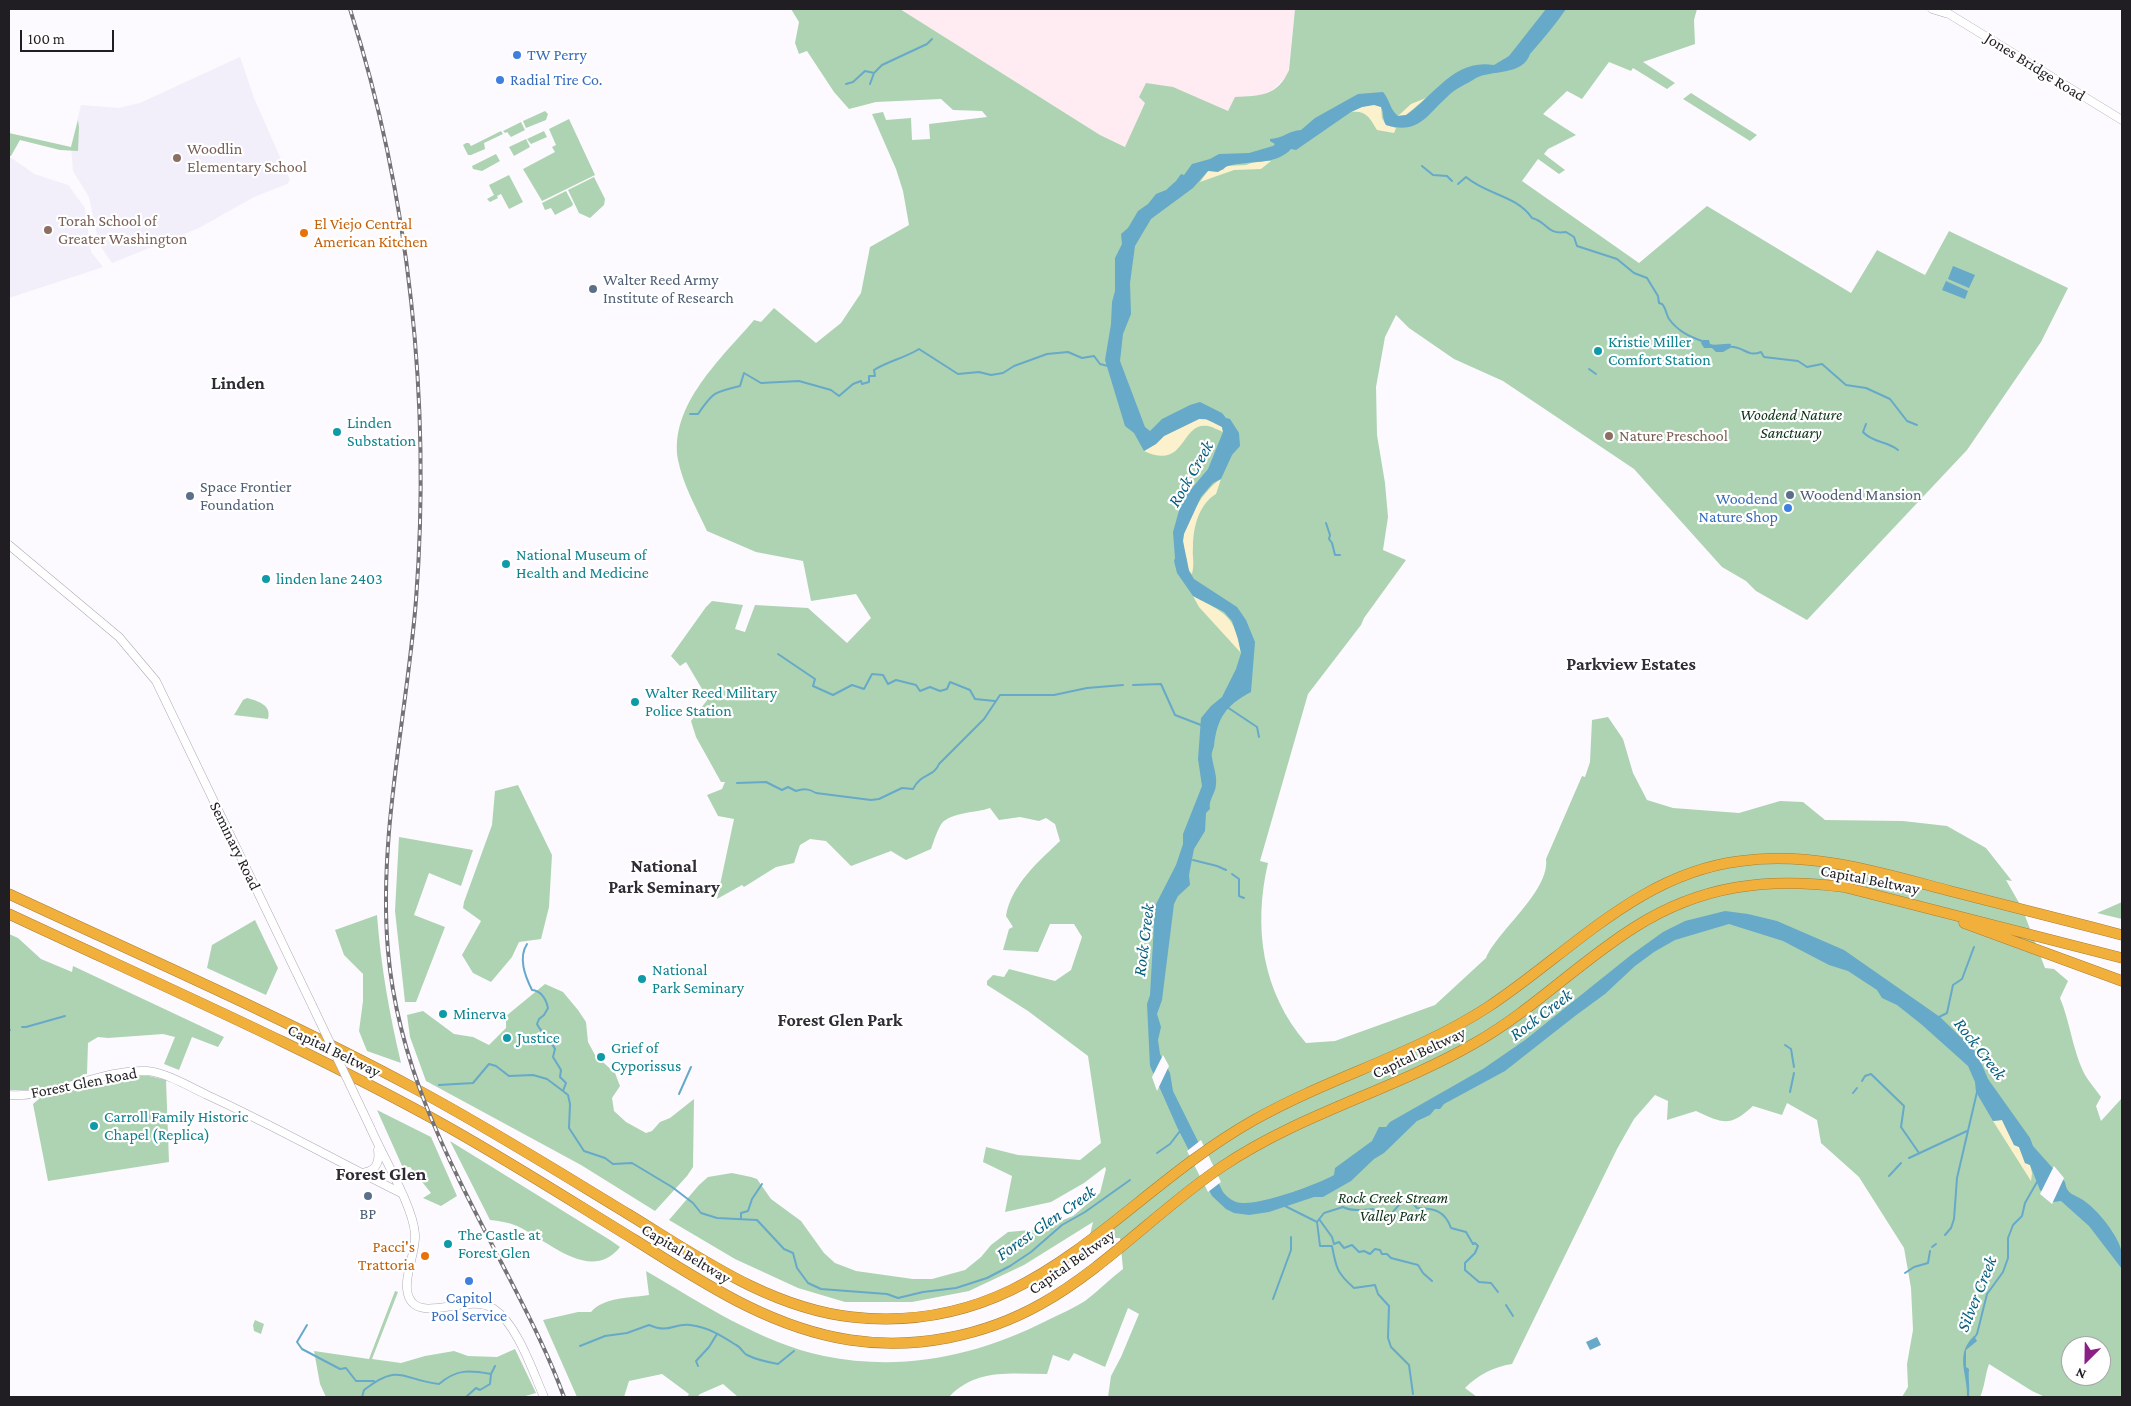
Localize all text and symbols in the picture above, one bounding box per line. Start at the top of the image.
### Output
scale bar [22,20,116,52]
street label: Jones Bridge Road [1981,28,2089,106]
text: 100 m [28,31,65,47]
place label: TW Perry [527,45,587,65]
marker: TW Perry [511,49,523,61]
place label: Radial Tire Co. [510,70,602,90]
marker: Radial Tire Co. [494,74,506,86]
place label: Woodlin Elementary School [187,139,307,177]
marker: Woodlin Elementary School [171,152,183,164]
place label: Torah School of Greater Washington [58,211,187,249]
place label: El Viejo Central American Kitchen [314,214,428,252]
marker: Torah School of Greater Washington [42,224,54,236]
marker: El Viejo Central American Kitchen [298,227,310,239]
place label: Walter Reed Army Institute of Research [603,270,734,308]
marker: Walter Reed Army Institute of Research [587,283,599,295]
place label: Kristie Miller Comfort Station [1608,332,1711,370]
marker: Kristie Miller Comfort Station [1592,345,1604,357]
district label: Linden [211,372,265,394]
park label: Woodend Nature Sanctuary [1740,405,1842,443]
place label: Linden Substation [347,413,416,451]
marker: Linden Substation [331,426,343,438]
place label: Nature Preschool [1619,426,1728,446]
marker: Nature Preschool [1603,430,1615,442]
water label: Rock Creek [1163,437,1219,511]
place label: Space Frontier Foundation [200,477,292,515]
place label: Woodend Mansion [1800,485,1922,505]
place label: Woodend Nature Shop [1699,489,1778,527]
marker: Woodend Mansion [1784,489,1796,501]
marker: Space Frontier Foundation [184,490,196,502]
marker: Woodend Nature Shop [1782,502,1794,514]
place label: National Museum of Health and Medicine [516,545,649,583]
marker: National Museum of Health and Medicine [500,558,512,570]
place label: linden lane 2403 [276,569,383,589]
marker: linden lane 2403 [260,573,272,585]
district label: Parkview Estates [1566,653,1696,675]
place label: Walter Reed Military Police Station [645,683,777,721]
marker: Walter Reed Military Police Station [629,696,641,708]
street label: Seminary Road [205,799,265,893]
district label: National Park Seminary [608,855,720,898]
street label: Capital Beltway [1819,861,1921,899]
water label: Rock Creek [1129,902,1159,978]
place label: National Park Seminary [652,960,744,998]
marker: National Park Seminary [636,973,648,985]
water label: Rock Creek [1505,984,1577,1046]
place label: Minerva [453,1004,506,1024]
marker: Minerva [437,1008,449,1020]
district label: Forest Glen Park [778,1009,902,1031]
water label: Rock Creek [1949,1014,2011,1084]
street label: Capital Beltway [285,1020,383,1082]
street label: Capital Beltway [1369,1023,1469,1083]
place label: Justice [517,1028,560,1048]
marker: Justice [501,1032,513,1044]
place label: Grief of Cyporissus [611,1038,681,1076]
marker: Grief of Cyporissus [595,1051,607,1063]
street label: Forest Glen Road [29,1063,139,1103]
place label: Carroll Family Historic Chapel (Replica) [104,1107,248,1145]
marker: Carroll Family Historic Chapel (Replica) [88,1120,100,1132]
district label: Forest Glen [336,1163,426,1185]
water label: Forest Glen Creek [992,1181,1100,1265]
park label: Rock Creek Stream Valley Park [1338,1188,1448,1226]
marker: BP [362,1190,374,1202]
place label: BP [360,1204,376,1224]
street label: Capital Beltway [638,1220,734,1288]
place label: The Castle at Forest Glen [458,1225,541,1263]
street label: Capital Beltway [1025,1225,1119,1299]
place label: Pacci's Trattoria [358,1237,415,1275]
marker: The Castle at Forest Glen [442,1238,454,1250]
marker: Pacci's Trattoria [419,1250,431,1262]
water label: Silver Creek [1952,1253,2002,1335]
marker: Capitol Pool Service [463,1275,475,1287]
place label: Capitol Pool Service [431,1288,507,1326]
north arrow [2061,1336,2111,1386]
text: N [2073,1365,2088,1383]

